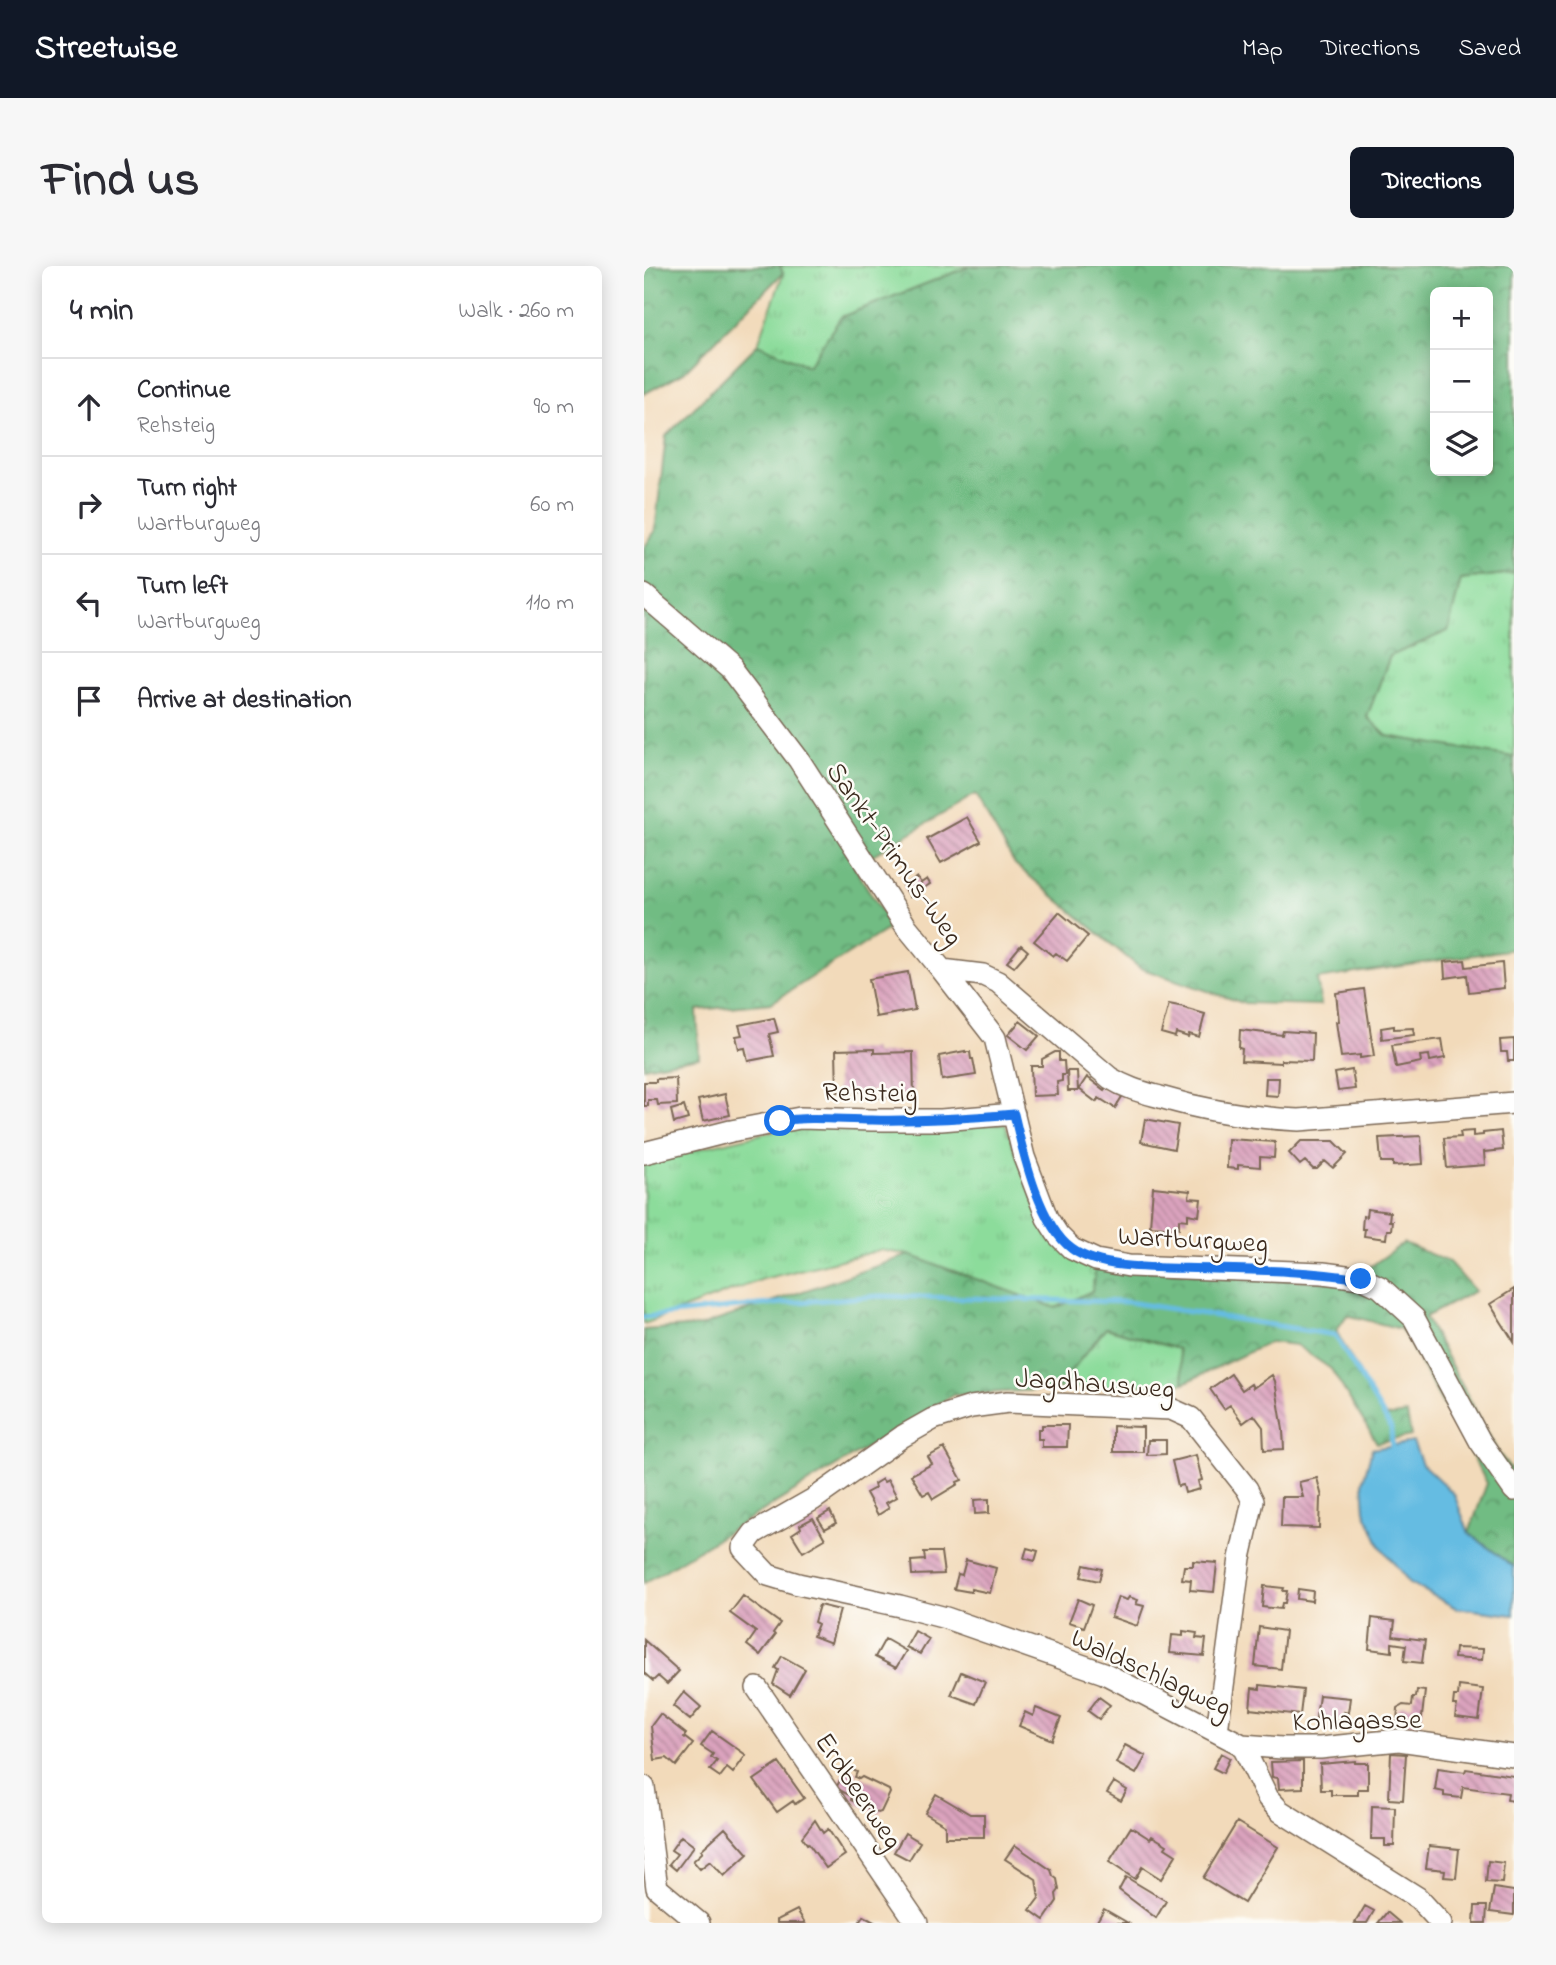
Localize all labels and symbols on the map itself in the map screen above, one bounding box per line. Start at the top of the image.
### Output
street label: Sankt-Primus-Weg [814,755,972,955]
street label: Rehsteig [822,1073,918,1116]
route start [764,1105,795,1136]
street label: Wartburgweg [1117,1217,1269,1266]
route end [1345,1263,1376,1294]
street label: Jagdhausweg [1014,1359,1176,1411]
street label: Waldschlagweg [1063,1619,1238,1729]
street label: Kohlagasse [1292,1701,1422,1744]
street label: Erdbeerweg [803,1725,911,1859]

